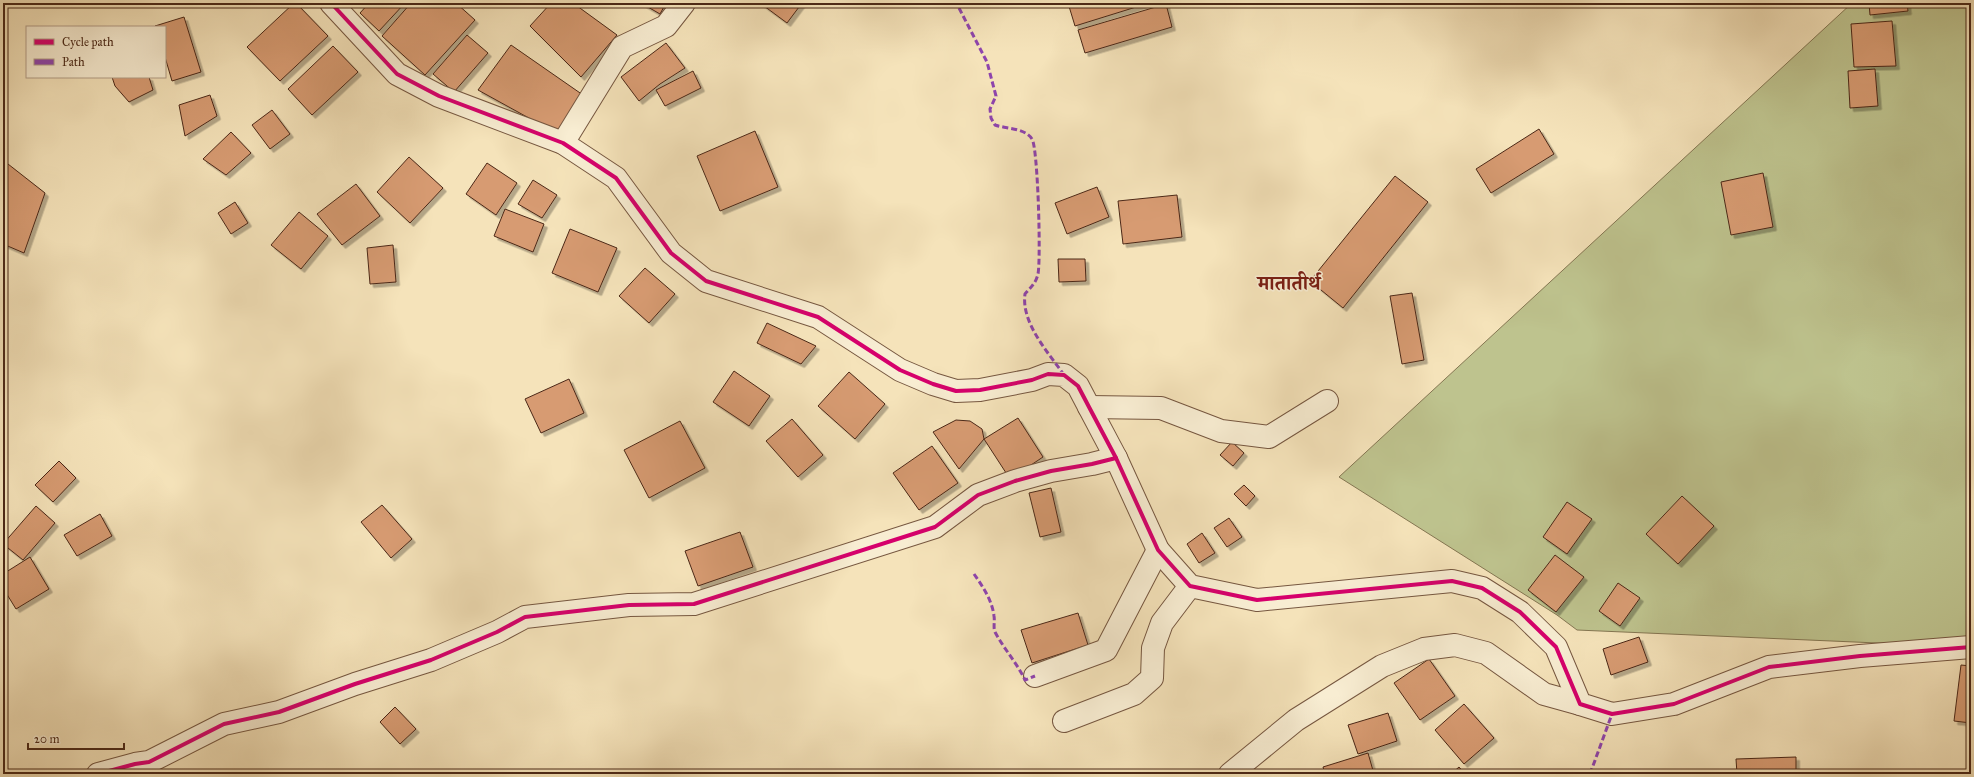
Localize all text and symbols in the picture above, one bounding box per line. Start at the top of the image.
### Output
legend [26,26,166,78]
text: Cycle path [62,35,114,49]
text: Path [62,55,85,69]
district label: मातातीर्थ [1255,271,1322,295]
scale bar [28,725,124,751]
text: 20 m [34,732,60,746]

